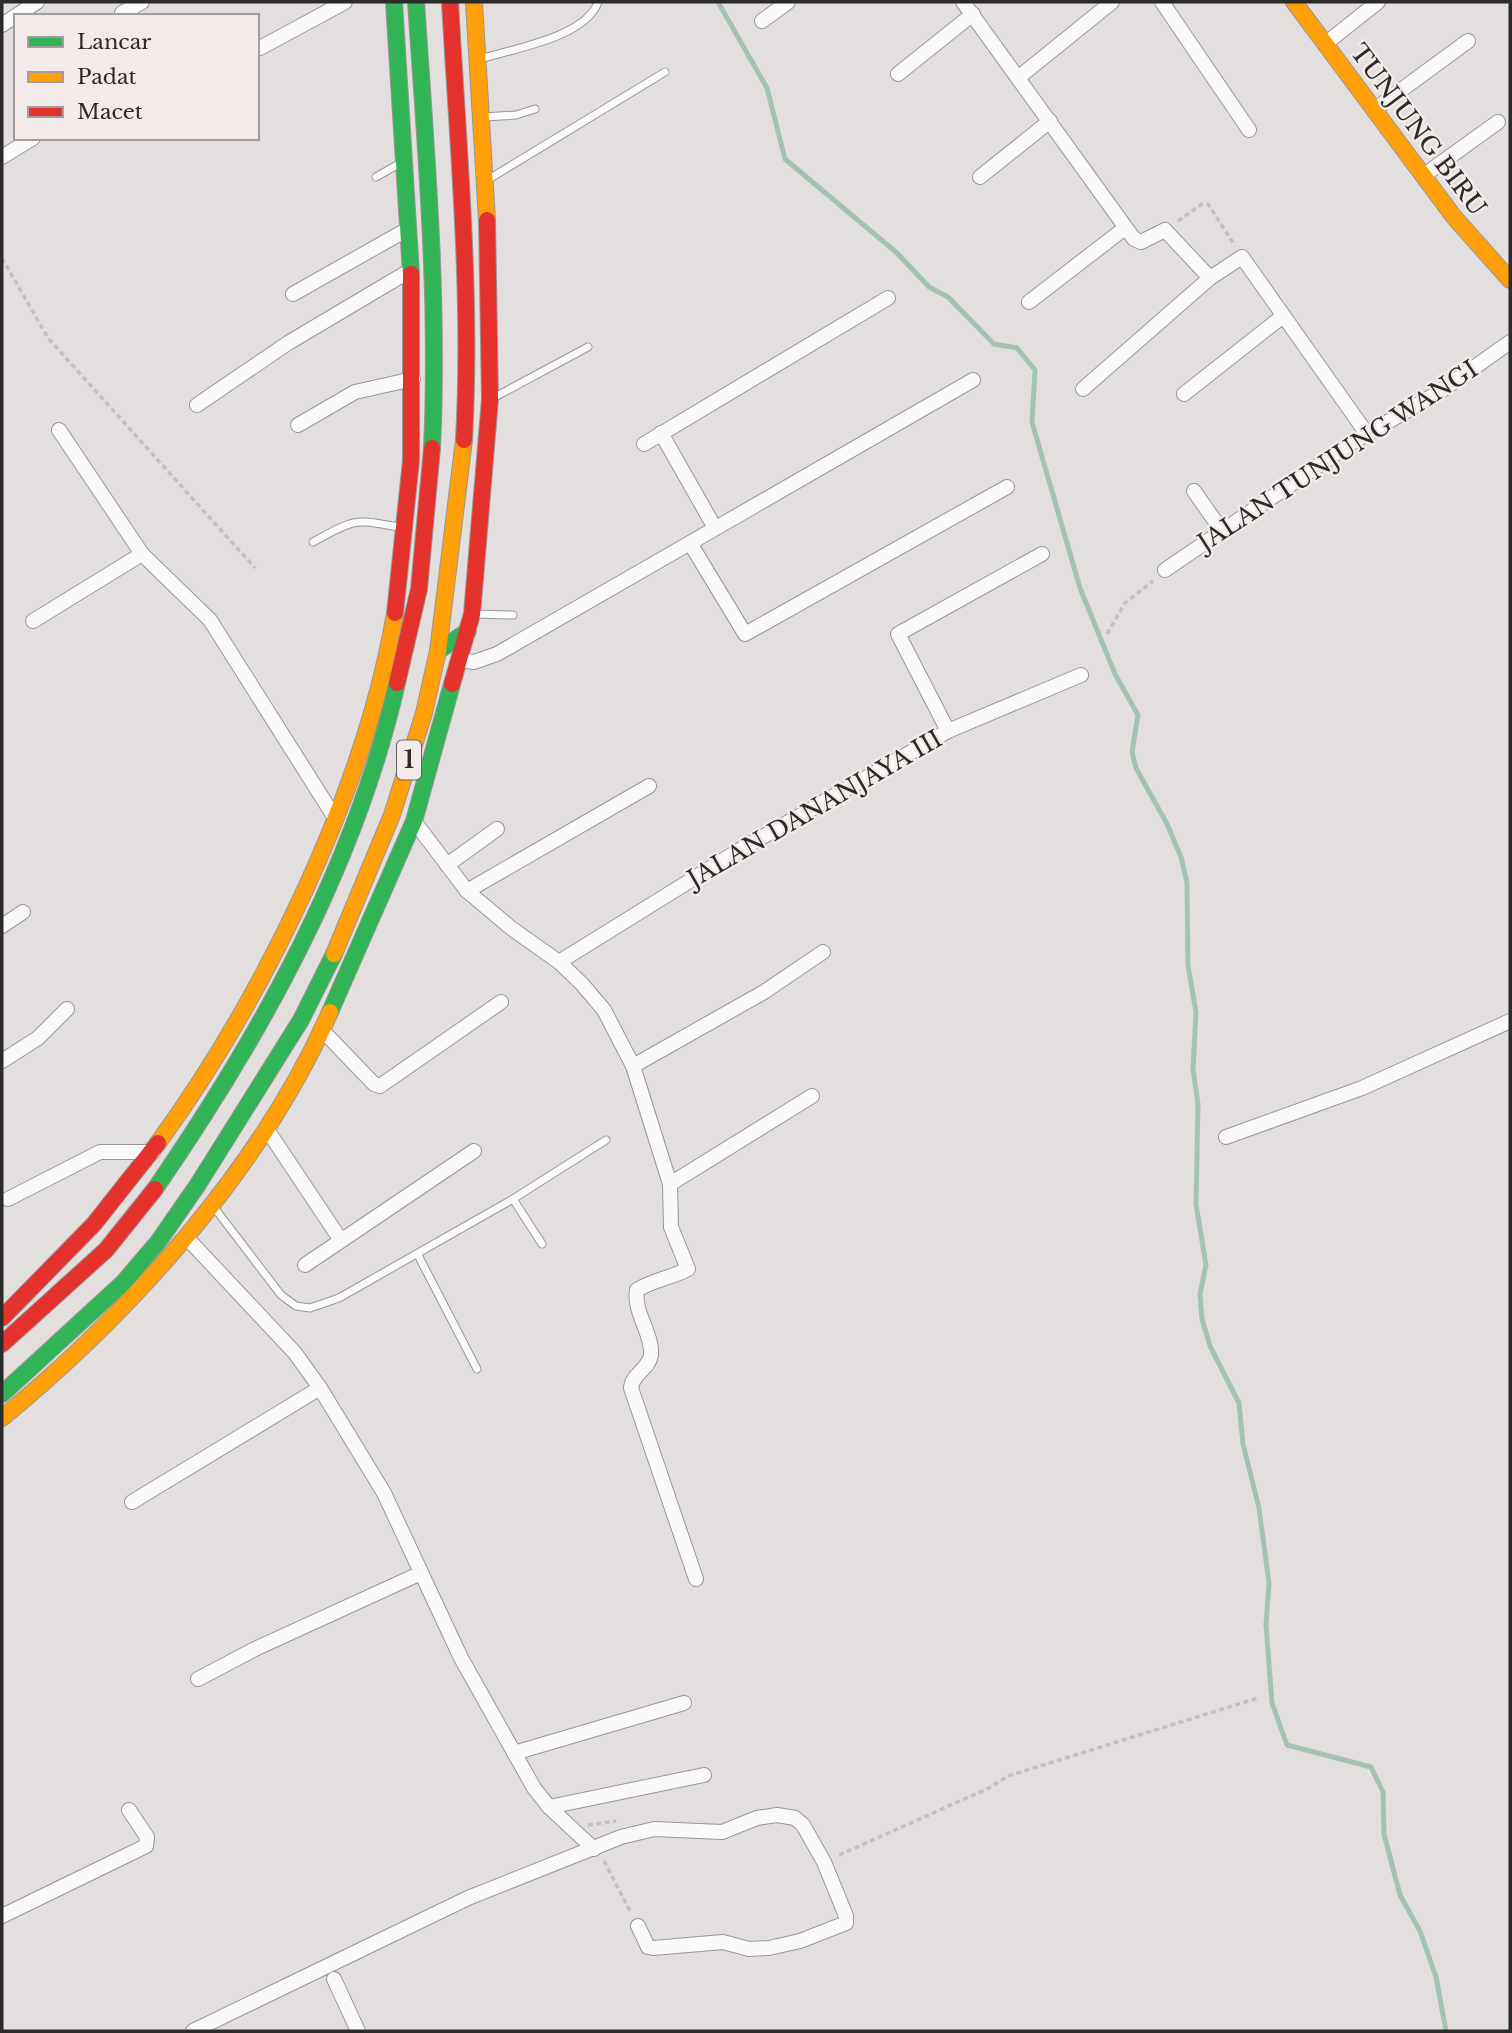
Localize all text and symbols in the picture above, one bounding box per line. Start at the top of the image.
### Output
legend [14,14,259,140]
text: Lancar [77,29,151,55]
street label: TUNJUNG BIRU [1344,38,1492,221]
text: Padat [77,64,137,90]
text: Macet [77,99,143,125]
street label: JALAN TUNJUNG WANGI [1190,354,1483,559]
street label: JALAN DANANJAYA III [680,724,947,895]
road number: 1 [397,740,421,780]

